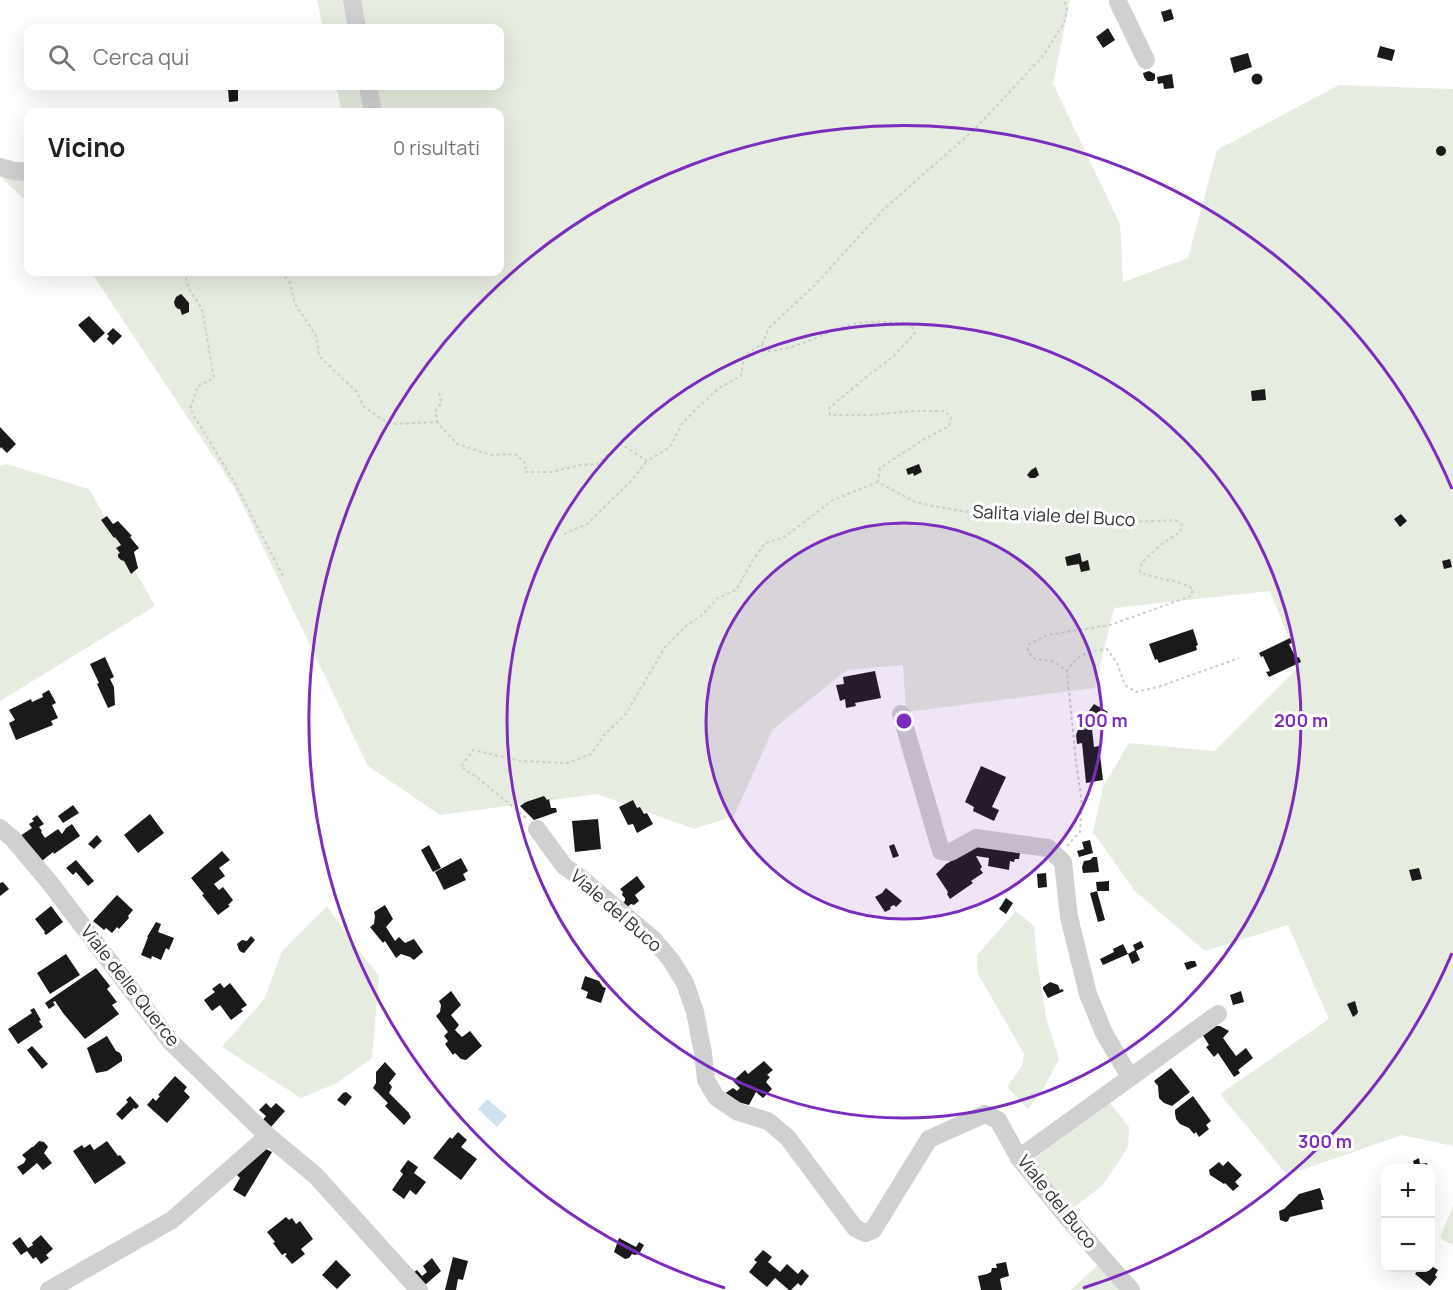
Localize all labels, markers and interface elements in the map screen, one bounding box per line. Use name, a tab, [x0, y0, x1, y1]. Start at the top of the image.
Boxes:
search box	[24, 24, 504, 90]
icon: search	[45, 41, 78, 74]
text: Cerca qui	[93, 42, 189, 72]
text: Vicino	[48, 129, 125, 165]
text: 0 risultati	[393, 134, 480, 161]
street label: Salita viale del Buco	[972, 499, 1136, 531]
text: 100 m	[1076, 708, 1128, 732]
text: 200 m	[1274, 708, 1328, 732]
centre of rings	[894, 711, 914, 731]
street label: Viale del Buco	[566, 864, 668, 957]
street label: Viale delle Querce	[76, 920, 186, 1051]
text: 300 m	[1298, 1129, 1352, 1153]
street label: Viale del Buco	[1013, 1149, 1103, 1253]
map controls	[1381, 1164, 1435, 1272]
button: +	[1381, 1164, 1435, 1218]
button: −	[1381, 1218, 1435, 1272]

